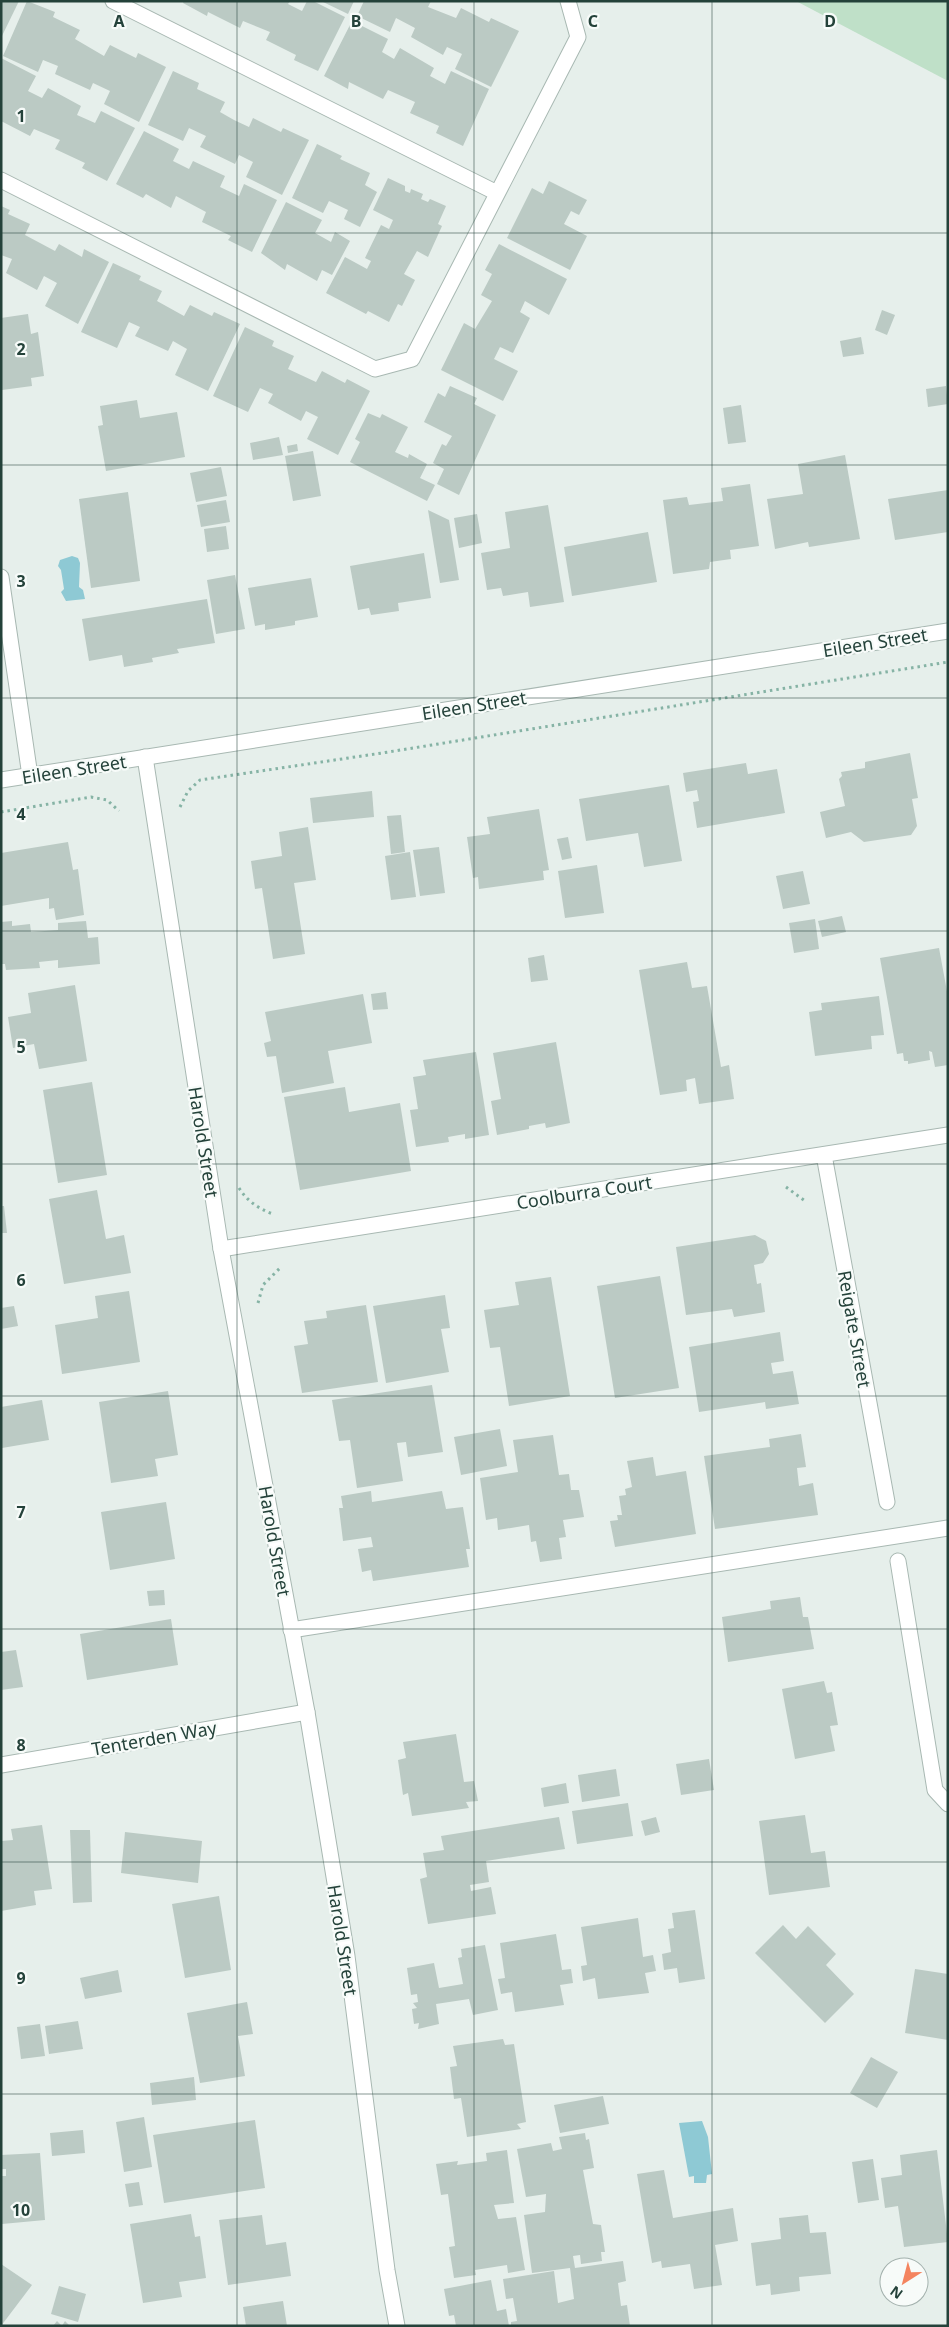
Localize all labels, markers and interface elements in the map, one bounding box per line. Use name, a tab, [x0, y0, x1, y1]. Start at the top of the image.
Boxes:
text: A	[113, 10, 125, 32]
text: B	[351, 10, 361, 32]
text: C	[588, 10, 598, 32]
text: D	[824, 10, 836, 32]
text: 1	[16, 105, 26, 127]
text: 2	[16, 338, 26, 360]
text: 3	[16, 570, 26, 592]
street label: Eileen Street	[821, 622, 930, 662]
street label: Eileen Street	[420, 685, 529, 725]
street label: Eileen Street	[20, 749, 129, 789]
text: 4	[16, 803, 26, 825]
text: 5	[16, 1036, 26, 1058]
street label: Harold Street	[183, 1085, 225, 1200]
street label: Coolburra Court	[515, 1169, 654, 1215]
street label: Reigate Street	[833, 1268, 877, 1390]
text: 6	[16, 1269, 26, 1291]
street label: Harold Street	[253, 1484, 297, 1599]
text: 7	[16, 1501, 26, 1523]
street label: Tenterden Way	[90, 1715, 219, 1761]
text: 8	[16, 1734, 26, 1756]
street label: Harold Street	[322, 1883, 364, 1998]
text: 9	[16, 1967, 26, 1989]
text: 10	[12, 2199, 30, 2221]
north arrow	[879, 2257, 929, 2307]
text: N	[886, 2282, 906, 2304]

